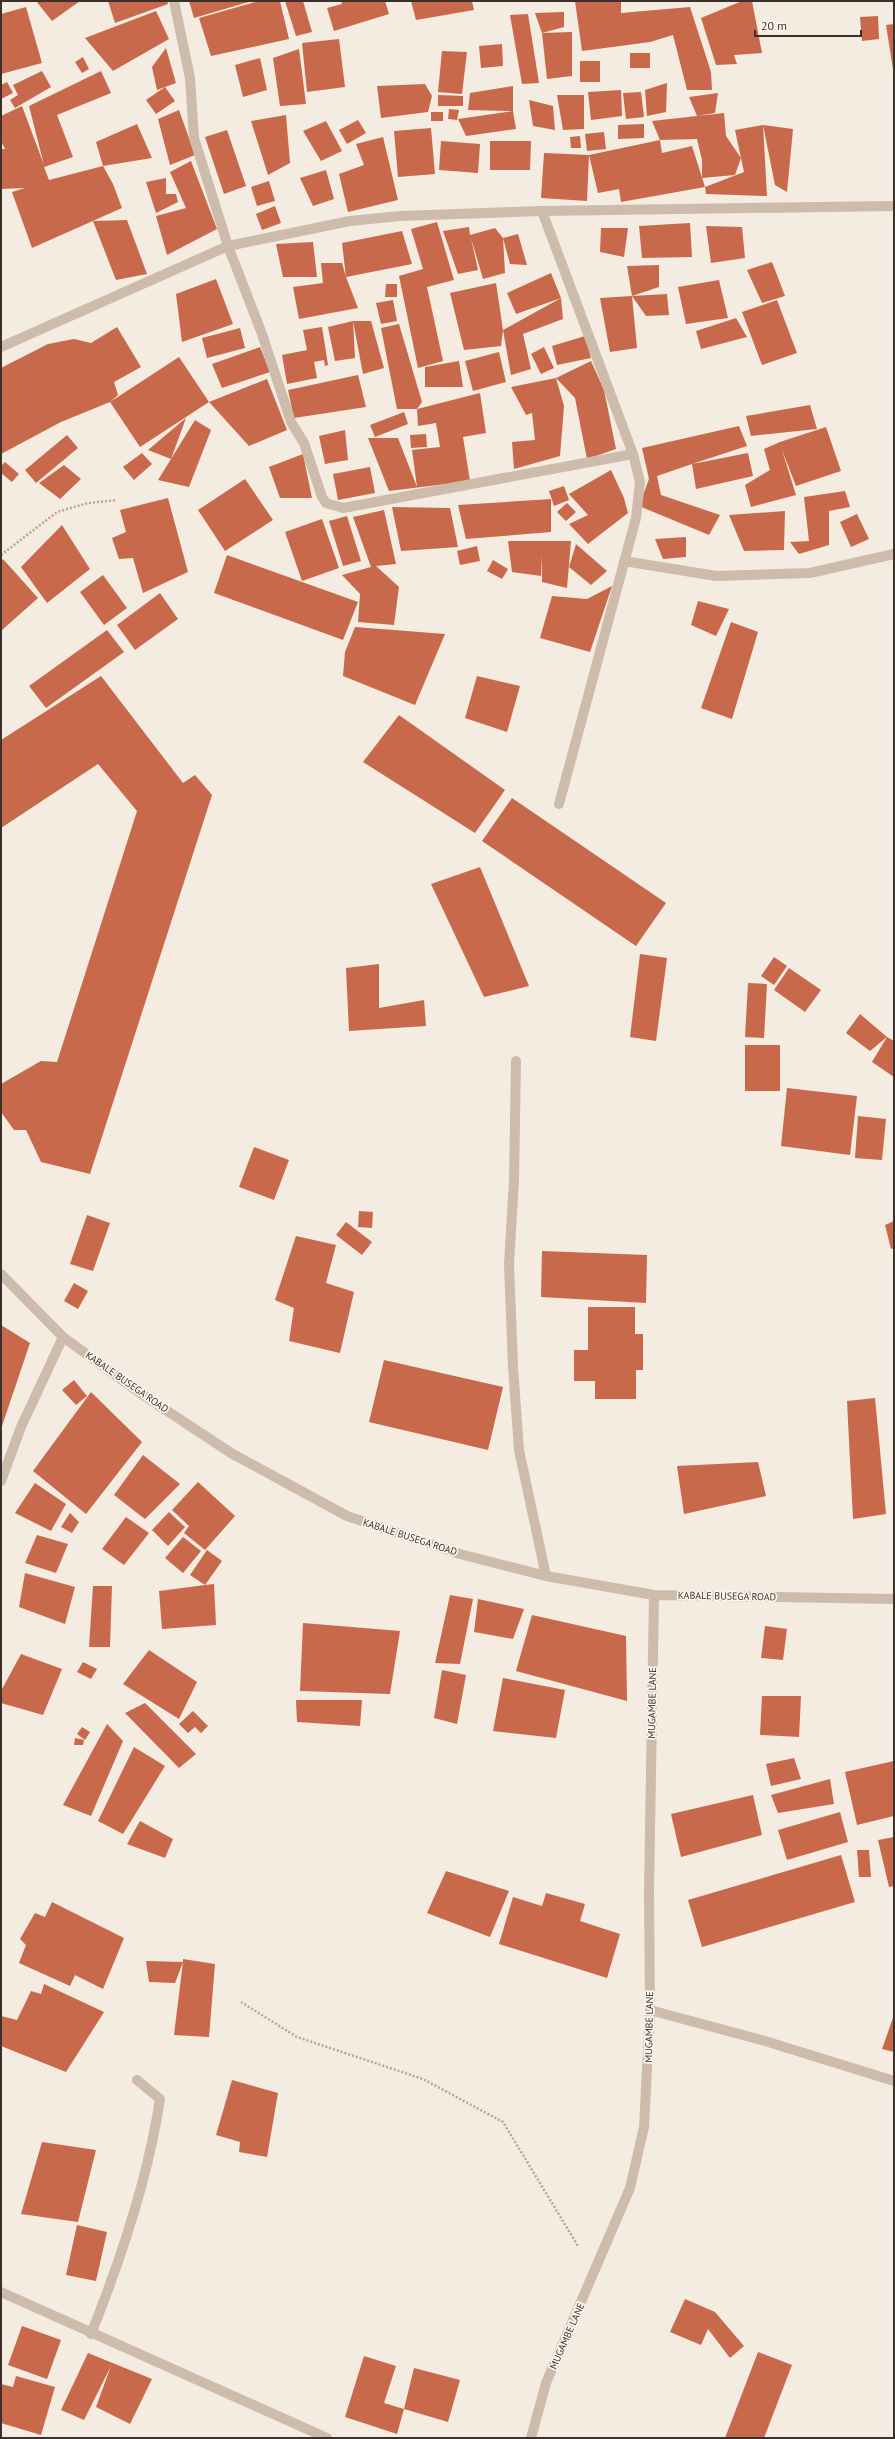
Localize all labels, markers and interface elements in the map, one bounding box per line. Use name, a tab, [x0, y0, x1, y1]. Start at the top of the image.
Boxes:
scale bar	[755, 12, 861, 38]
text: 20 m	[761, 18, 787, 33]
street label: KABALE BUSEGA ROAD	[83, 1348, 171, 1416]
street label: KABALE BUSEGA ROAD	[361, 1516, 459, 1558]
street label: KABALE BUSEGA ROAD	[678, 1589, 776, 1603]
street label: MUGAMBE LANE	[645, 1667, 659, 1739]
street label: MUGAMBE LANE	[642, 1991, 656, 2063]
street label: MUGAMBE LANE	[547, 2301, 587, 2371]

